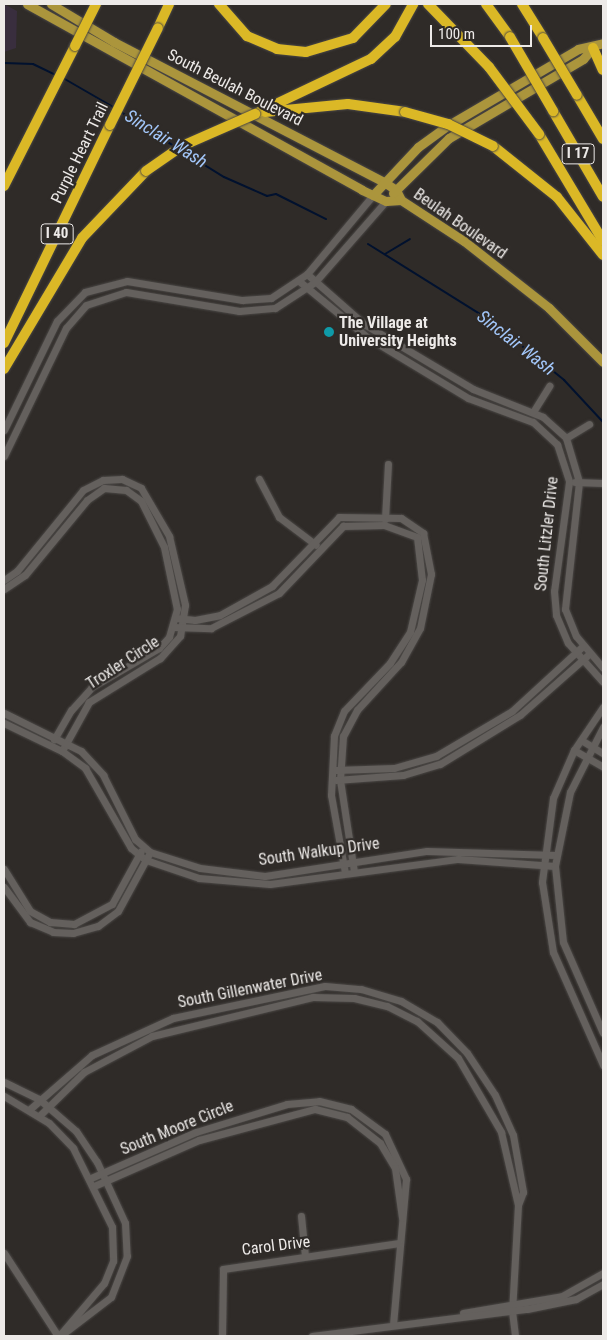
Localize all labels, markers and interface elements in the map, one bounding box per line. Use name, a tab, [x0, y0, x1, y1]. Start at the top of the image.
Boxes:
scale bar	[432, 15, 534, 47]
text: 100 m	[438, 25, 475, 43]
street label: South Beulah Boulevard	[164, 46, 306, 130]
street label: Purple Heart Trail	[47, 99, 113, 207]
water label: Sinclair Wash	[121, 105, 211, 173]
road number: I 17	[560, 142, 596, 166]
street label: Beulah Boulevard	[410, 185, 510, 263]
road number: I 40	[40, 222, 74, 246]
water label: Sinclair Wash	[473, 306, 559, 380]
place label: The Village at University Heights	[339, 313, 457, 351]
marker: The Village at University Heights	[323, 326, 335, 338]
street label: South Litzler Drive	[531, 476, 563, 592]
street label: Troxler Circle	[83, 632, 163, 694]
street label: South Walkup Drive	[257, 834, 381, 870]
street label: South Gillenwater Drive	[176, 966, 324, 1012]
street label: South Moore Circle	[118, 1097, 236, 1159]
street label: Carol Drive	[241, 1232, 311, 1260]

